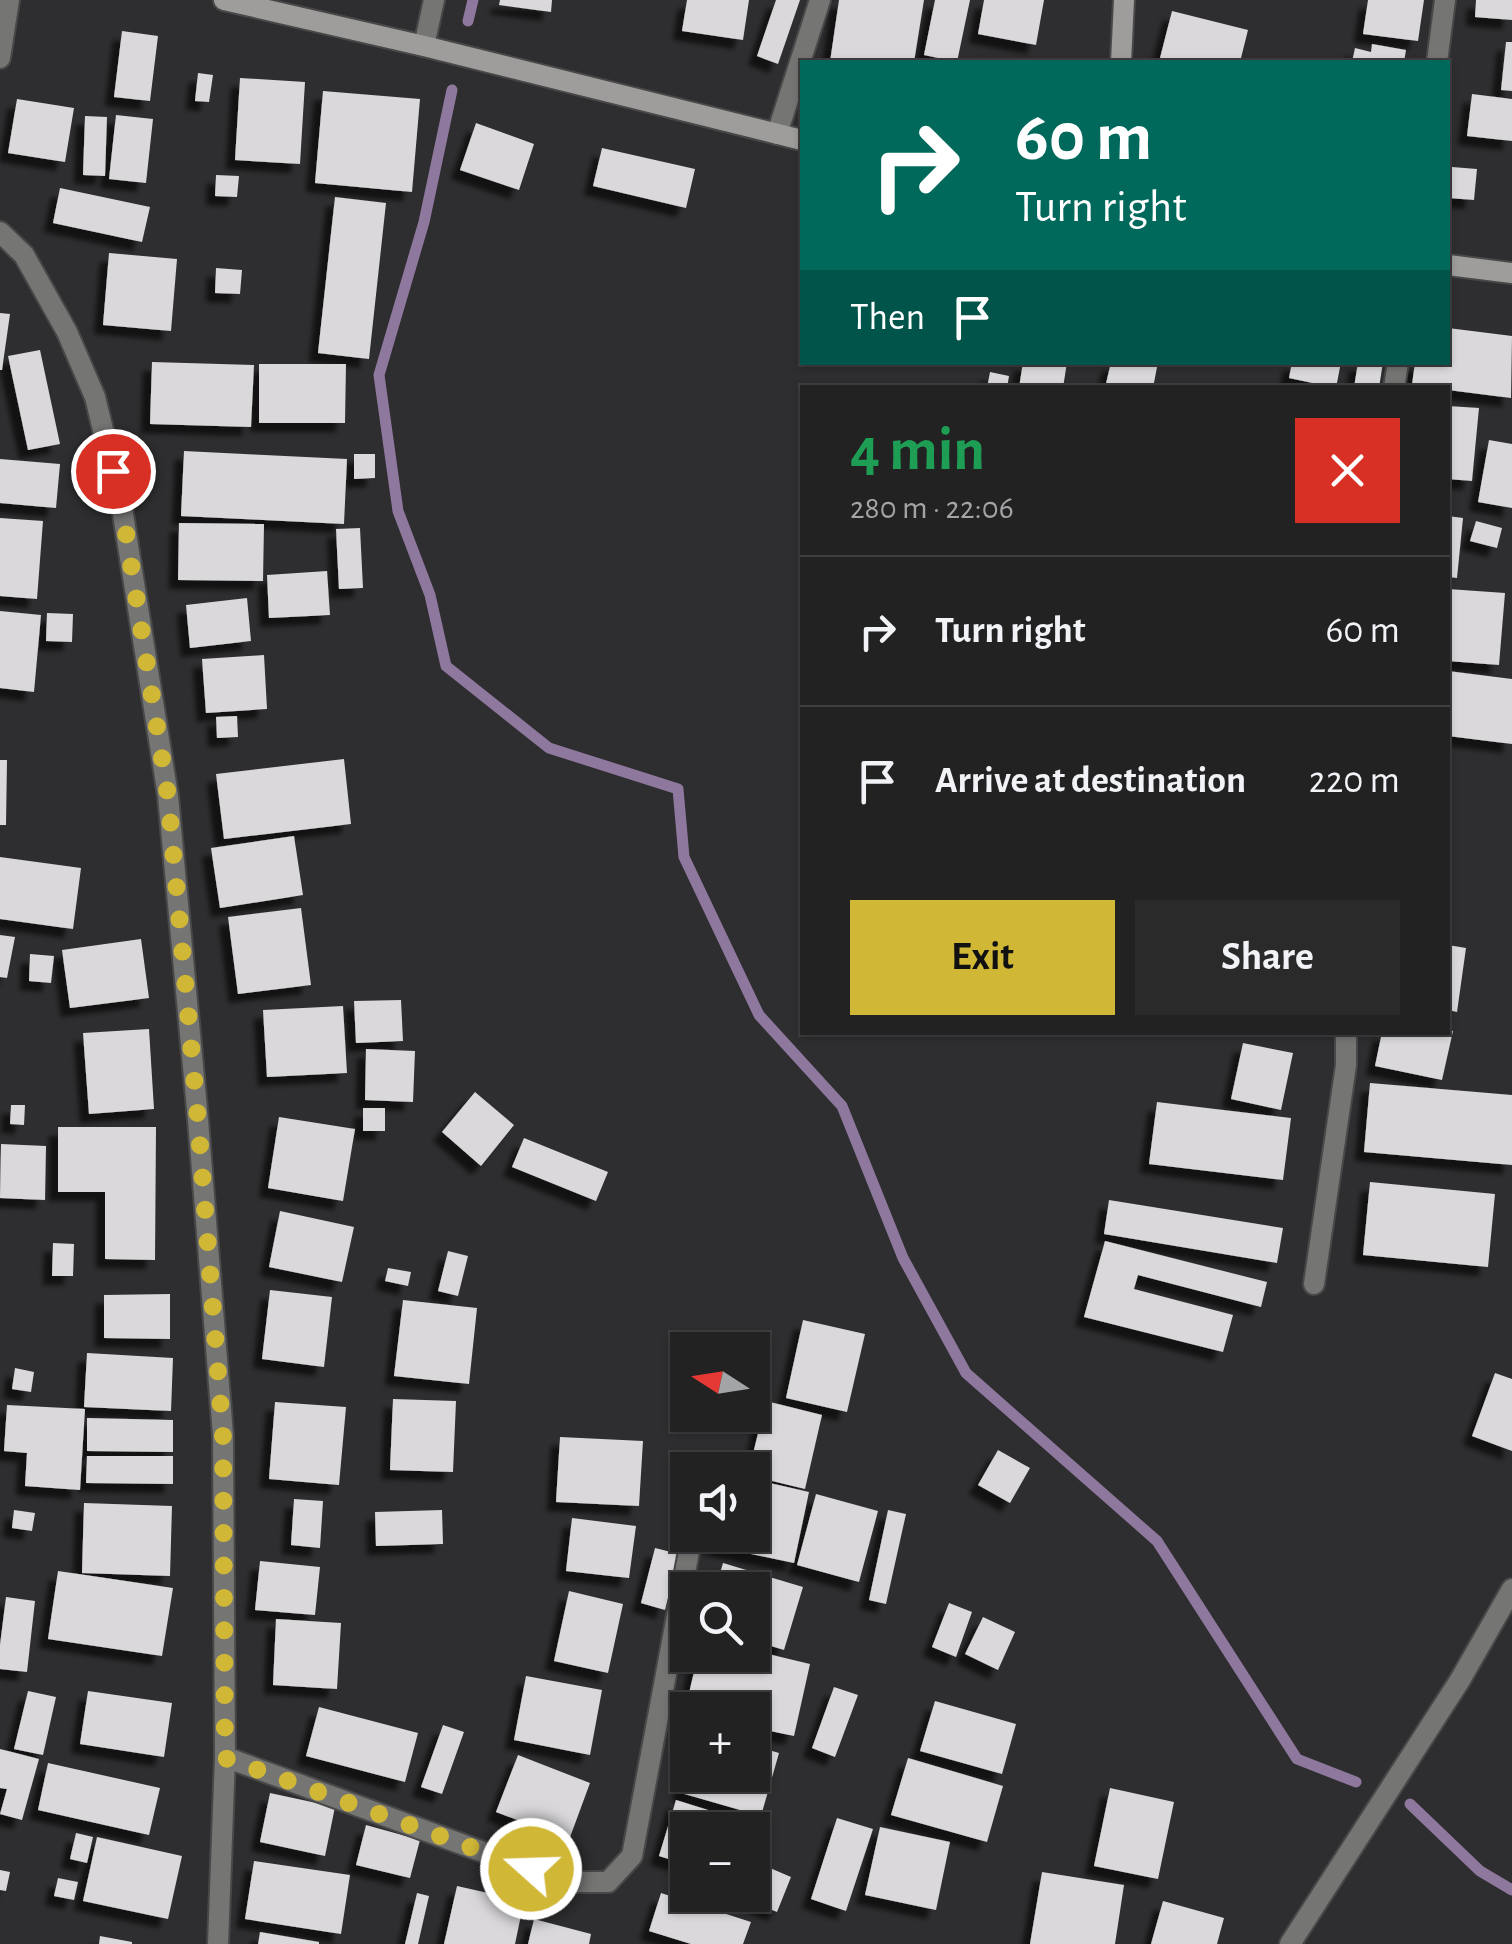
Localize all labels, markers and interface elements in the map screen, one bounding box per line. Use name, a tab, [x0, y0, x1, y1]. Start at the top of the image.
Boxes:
icon: right	[850, 100, 980, 230]
text: 60 m	[1015, 103, 1152, 173]
text: Turn right	[1015, 185, 1187, 230]
icon: arrive	[945, 290, 1000, 345]
text: Then	[850, 299, 925, 337]
button: close	[1295, 418, 1400, 523]
text: 4 min	[850, 421, 985, 481]
pin	[71, 429, 156, 514]
icon: arrive	[86, 444, 141, 499]
text: 280 m · 22:06	[850, 492, 1014, 524]
icon: right	[850, 604, 905, 659]
text: Turn right	[935, 612, 1085, 650]
text: 60 m	[1325, 612, 1400, 650]
icon: arrive	[850, 754, 905, 809]
text: Arrive at destination	[935, 762, 1246, 800]
text: 220 m	[1309, 762, 1400, 800]
button: Exit	[850, 900, 1115, 1015]
button: Share	[1135, 900, 1400, 1015]
north arrow	[670, 1332, 770, 1432]
map controls	[670, 1332, 770, 1912]
button: sound	[670, 1452, 770, 1552]
button: search	[670, 1572, 770, 1672]
button: +	[670, 1692, 770, 1792]
button: −	[670, 1812, 770, 1912]
position arrow	[479, 1817, 583, 1921]

